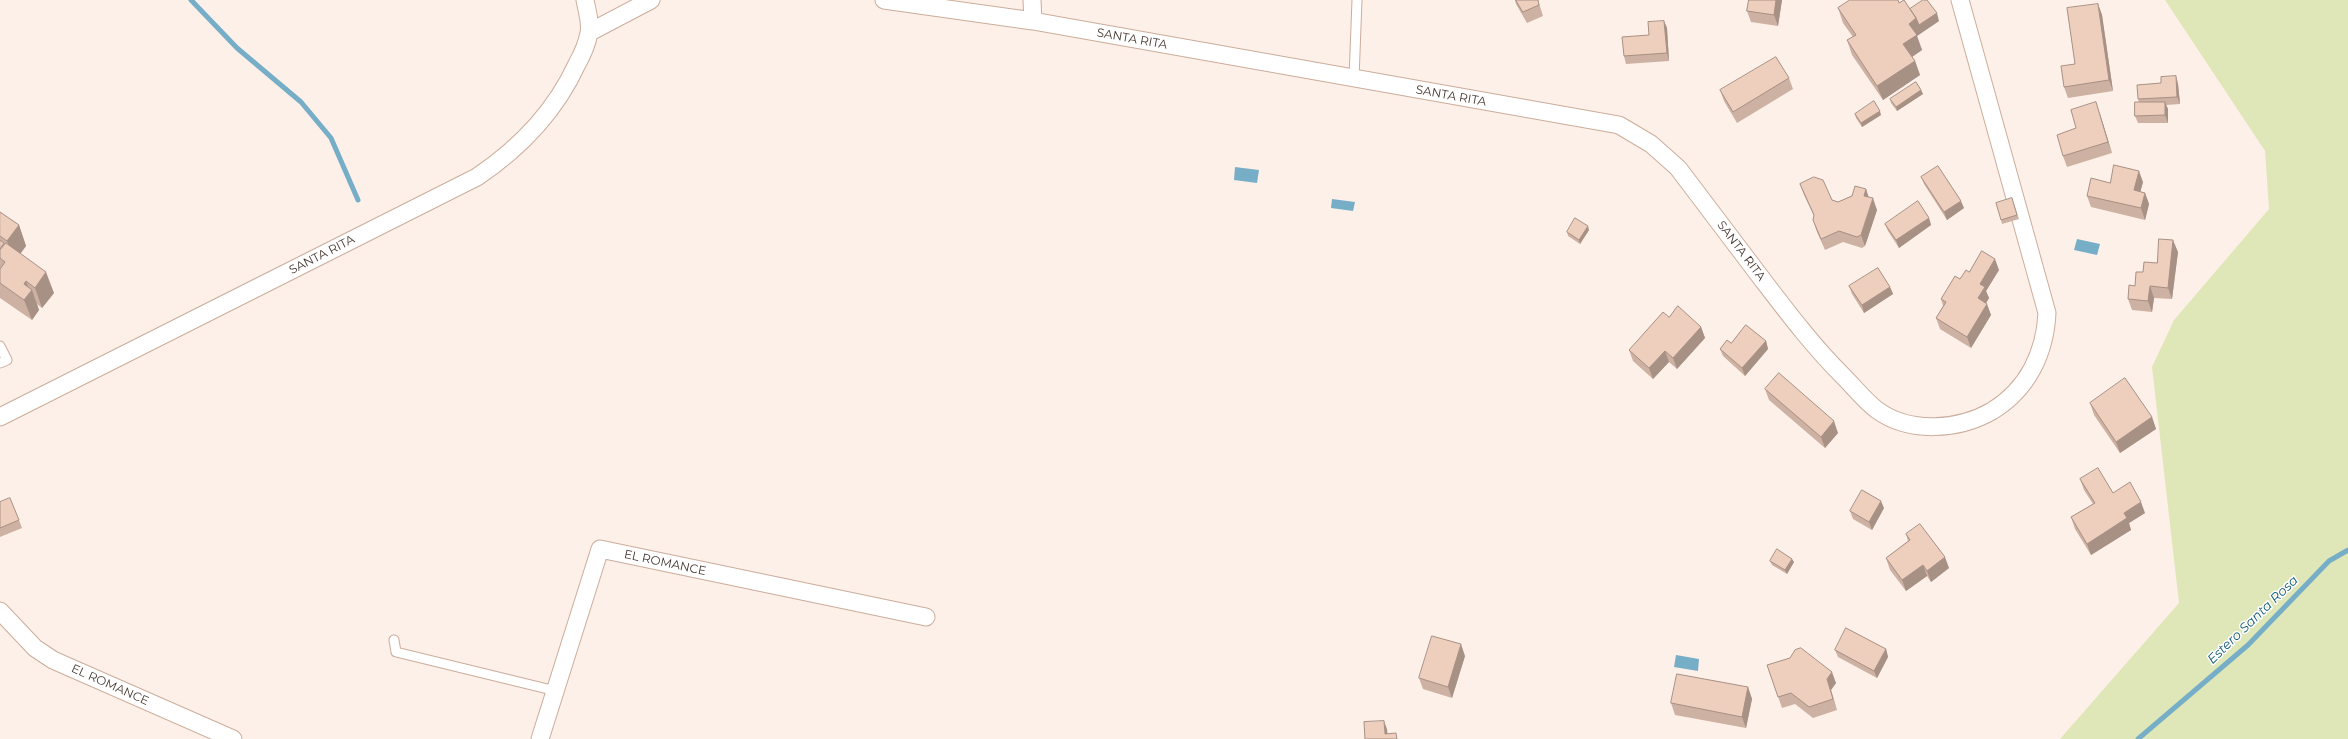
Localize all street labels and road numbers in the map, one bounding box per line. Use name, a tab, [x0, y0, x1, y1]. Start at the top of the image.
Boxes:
street label: SANTA RITA	[1096, 26, 1168, 52]
street label: SANTA RITA	[1415, 83, 1487, 109]
street label: SANTA RITA	[1714, 218, 1768, 284]
street label: SANTA RITA	[287, 232, 357, 278]
street label: EL ROMANCE	[623, 547, 707, 579]
street label: EL ROMANCE	[69, 661, 151, 709]

